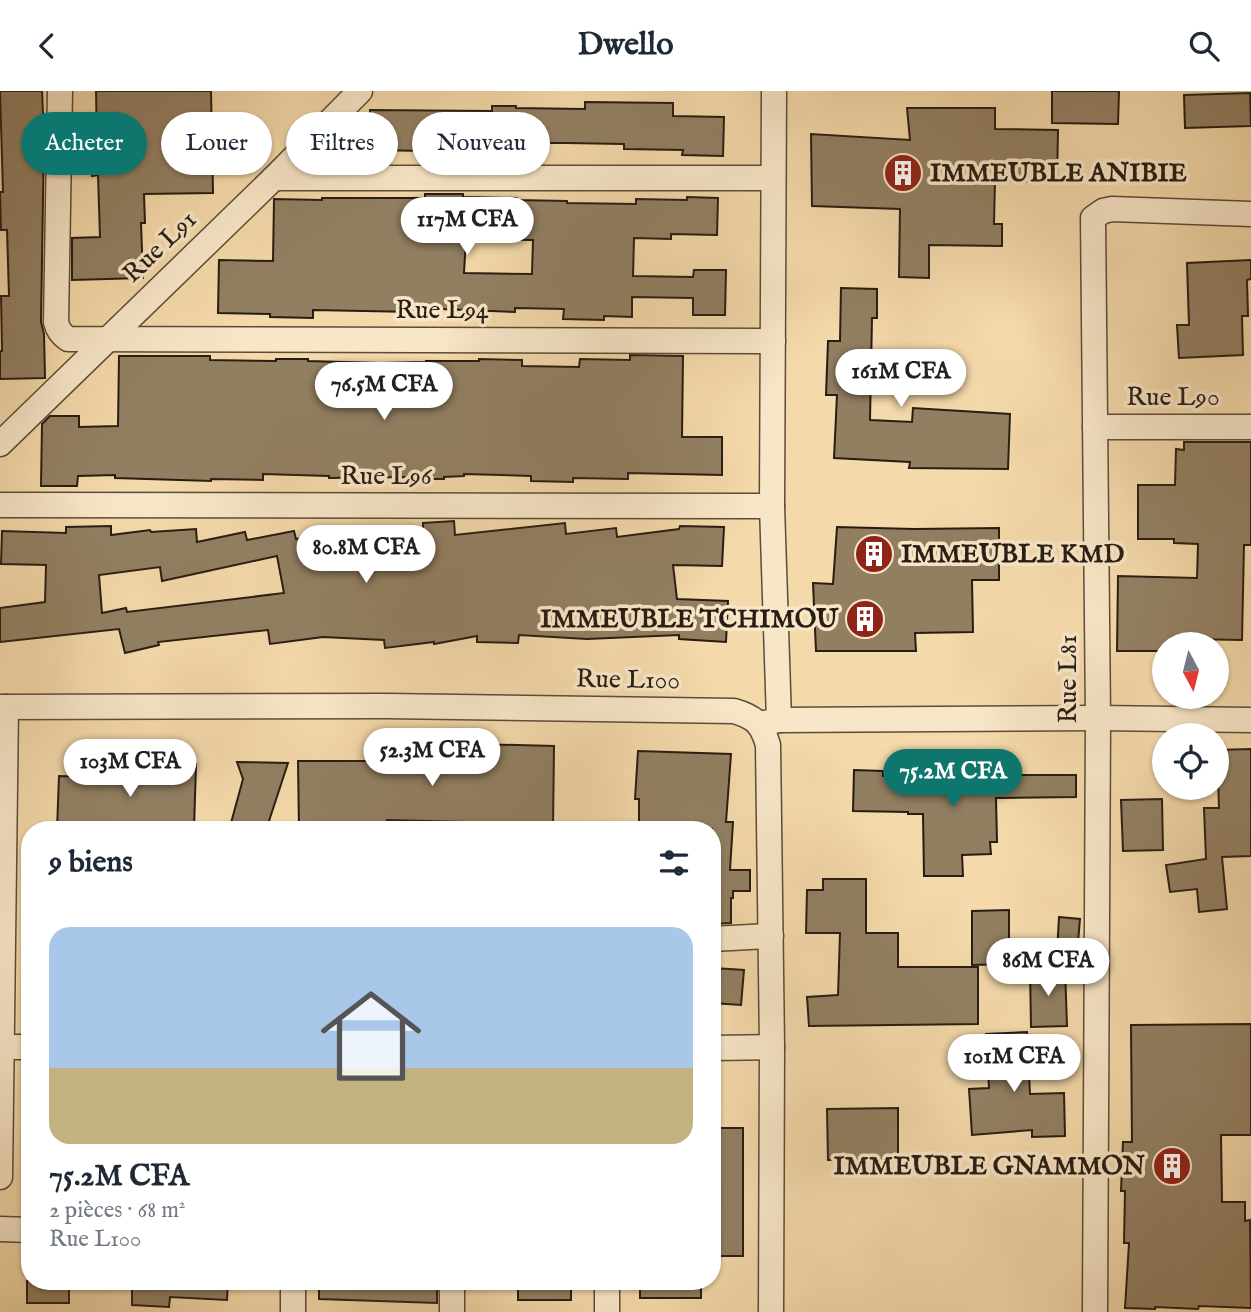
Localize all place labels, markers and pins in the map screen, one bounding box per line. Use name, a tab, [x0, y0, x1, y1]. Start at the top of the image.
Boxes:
building icon: IMMEUBLE ANIBIE	[882, 152, 924, 194]
place label: IMMEUBLE ANIBIE	[930, 157, 1187, 190]
pin: 117M CFA	[395, 197, 539, 257]
pin: 161M CFA	[829, 349, 973, 409]
pin: 76.5M CFA	[304, 363, 464, 422]
pin: 80.8M CFA	[286, 525, 446, 585]
building icon: IMMEUBLE KMD	[853, 533, 895, 575]
place label: IMMEUBLE KMD	[901, 538, 1124, 571]
building icon: IMMEUBLE TCHIMOU	[844, 598, 886, 640]
place label: IMMEUBLE TCHIMOU	[540, 603, 839, 636]
pin: 52.3M CFA	[352, 729, 512, 788]
pin: 103M CFA	[58, 739, 202, 799]
pin: 75.2M CFA	[873, 749, 1033, 809]
pin: 86M CFA	[983, 939, 1113, 998]
pin: 101M CFA	[942, 1035, 1086, 1094]
building icon: IMMEUBLE GNAMMON	[1151, 1145, 1193, 1187]
place label: IMMEUBLE GNAMMON	[833, 1150, 1146, 1183]

